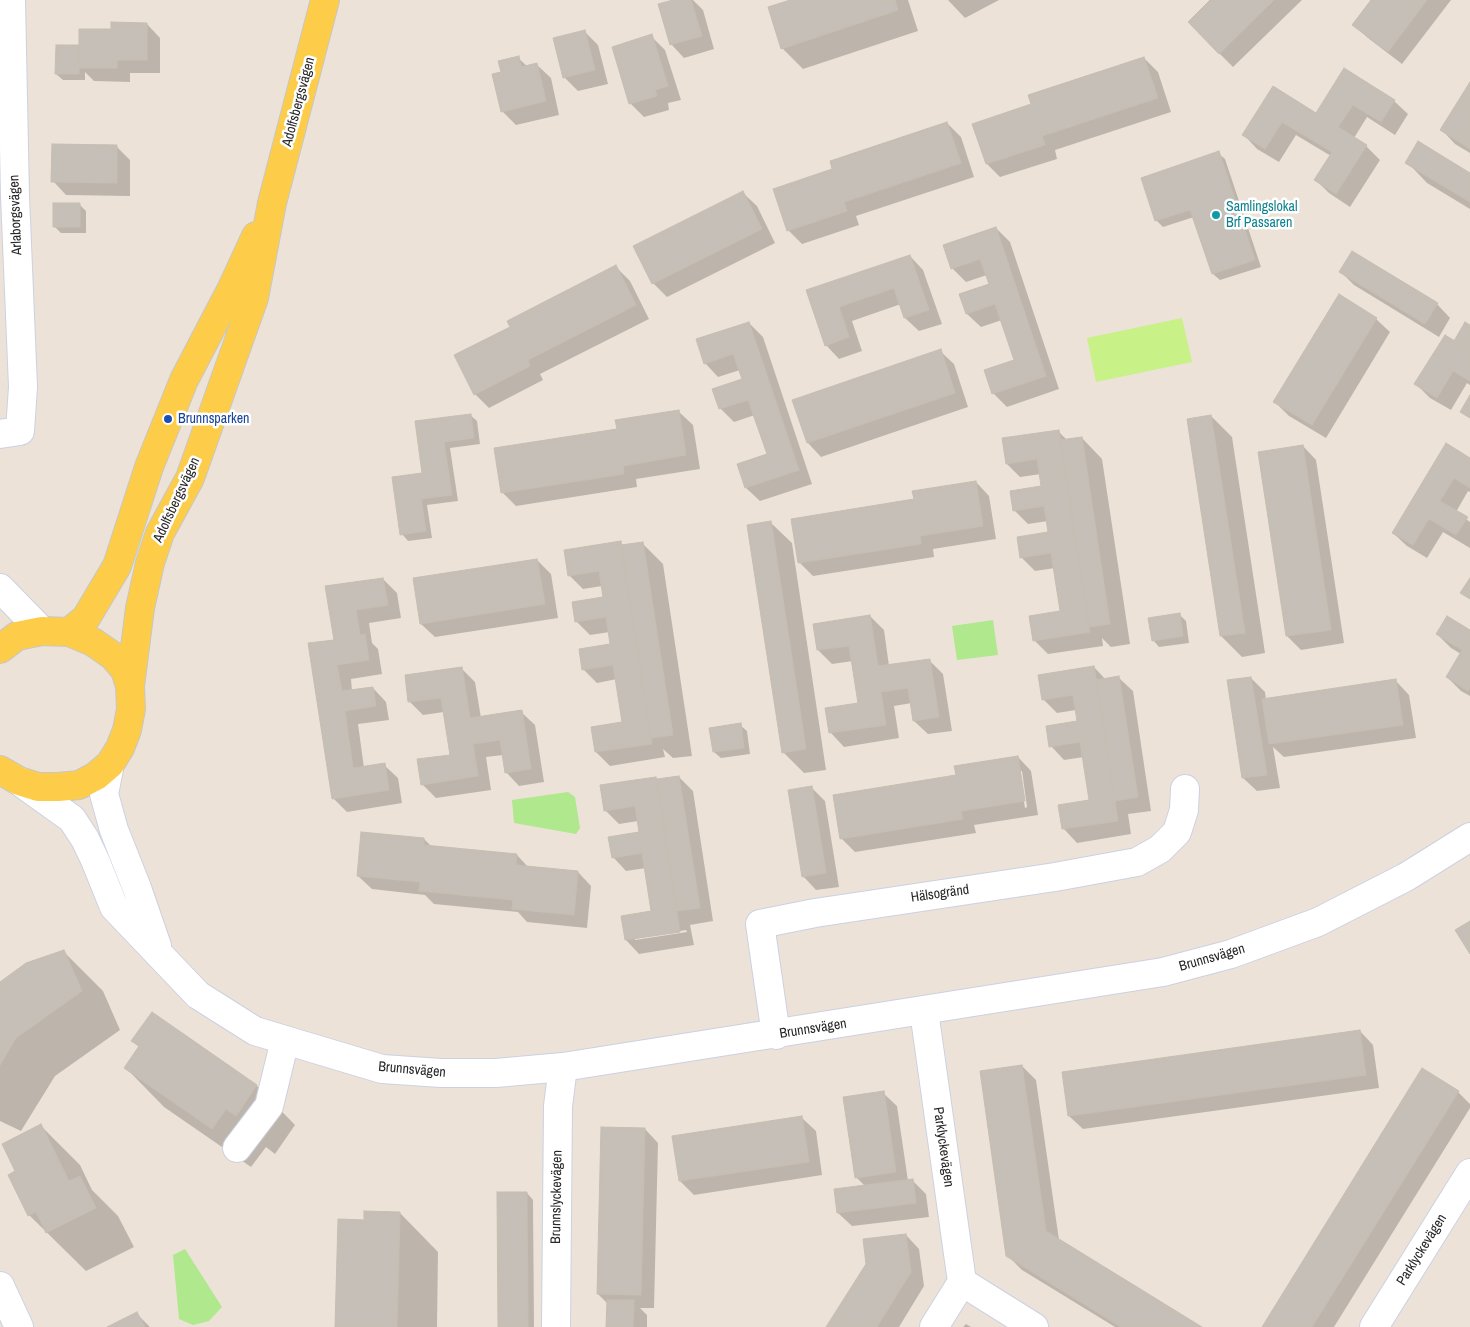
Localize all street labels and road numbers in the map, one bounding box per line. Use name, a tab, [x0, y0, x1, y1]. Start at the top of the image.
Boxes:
street label: Adolfsbergsvägen	[279, 55, 319, 149]
street label: Arlaborgsvägen	[6, 175, 26, 255]
street label: Adolfsbergsvägen	[150, 455, 204, 545]
street label: Hälsogränd	[910, 882, 970, 906]
street label: Brunnsvägen	[1177, 941, 1247, 975]
street label: Brunnsvägen	[778, 1015, 848, 1043]
street label: Brunnsvägen	[378, 1059, 446, 1081]
street label: Parklyckevägen	[929, 1106, 957, 1188]
street label: Brunnslyckevägen	[548, 1150, 566, 1244]
street label: Parklyckevägen	[1393, 1211, 1451, 1289]

